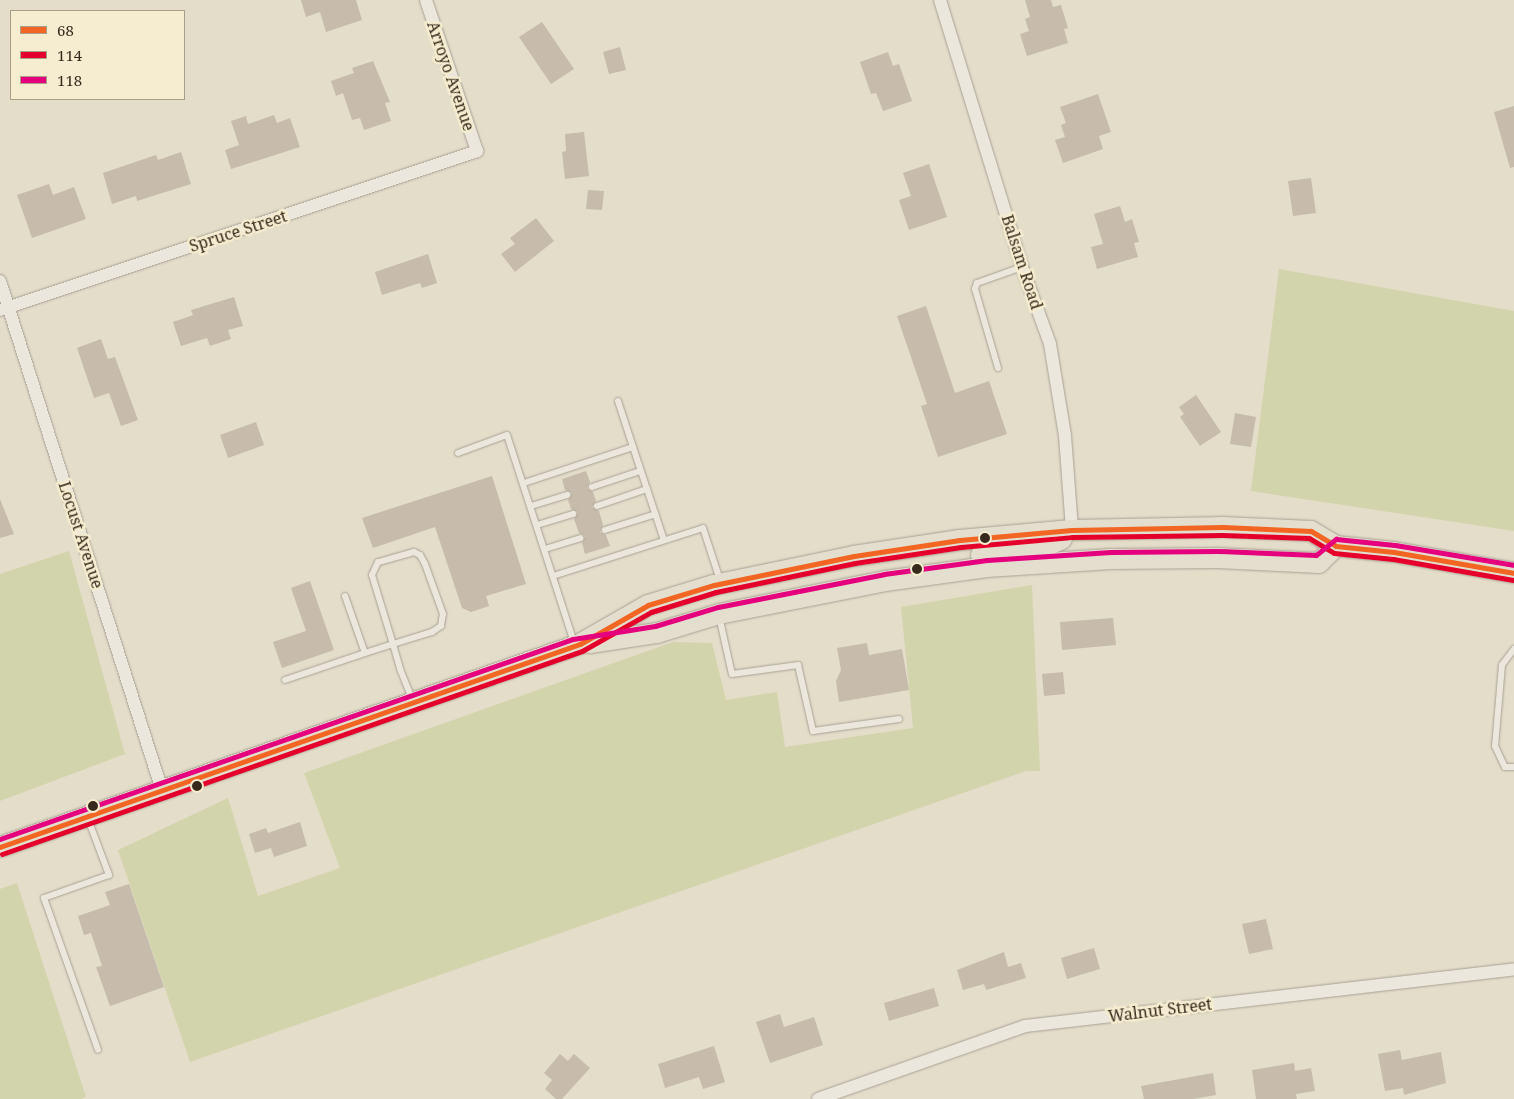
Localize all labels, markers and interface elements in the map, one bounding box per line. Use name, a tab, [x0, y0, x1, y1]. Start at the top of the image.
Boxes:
legend	[10, 10, 185, 100]
street label: Arroyo Avenue	[423, 19, 479, 133]
text: 68	[57, 20, 74, 40]
text: 114	[57, 45, 82, 65]
text: 118	[57, 70, 82, 90]
street label: Spruce Street	[187, 206, 289, 256]
street label: Balsam Road	[998, 212, 1046, 312]
street label: Locust Avenue	[55, 479, 107, 591]
unlabelled marker	[980, 533, 990, 543]
unlabelled marker	[912, 564, 922, 574]
unlabelled marker	[192, 781, 202, 791]
unlabelled marker	[88, 801, 98, 811]
street label: Walnut Street	[1107, 994, 1213, 1026]

